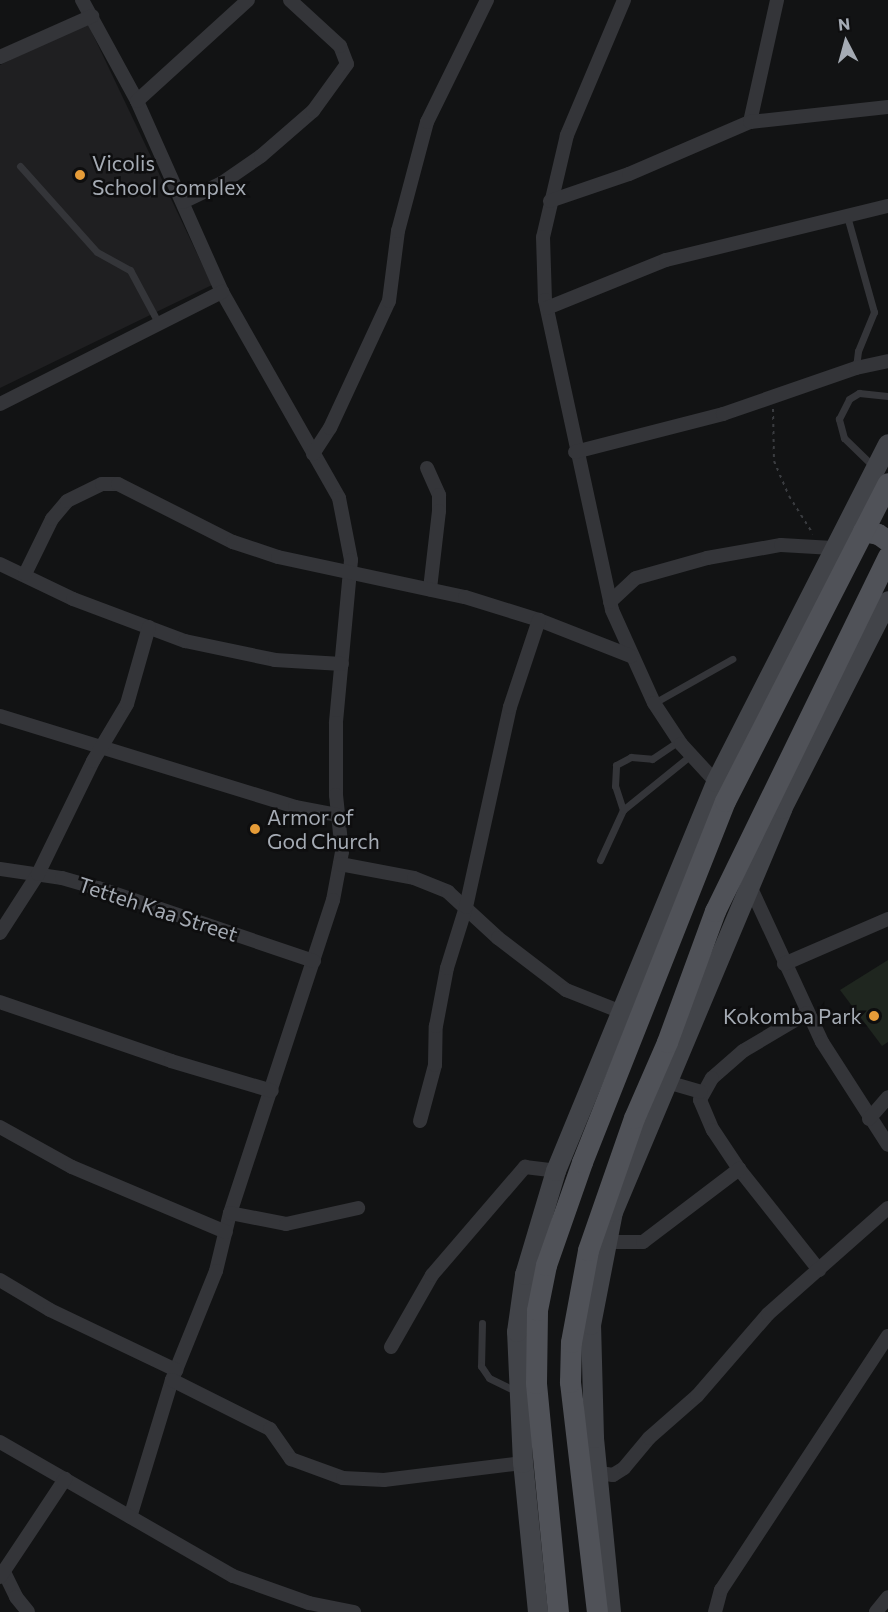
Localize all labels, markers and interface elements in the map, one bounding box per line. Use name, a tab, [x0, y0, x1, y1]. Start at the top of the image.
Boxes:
north arrow	[816, 12, 876, 72]
text: N	[837, 14, 851, 34]
place label: Vicolis School Complex	[92, 150, 246, 200]
marker: Vicolis School Complex	[73, 168, 87, 182]
place label: Armor of God Church	[267, 804, 380, 854]
marker: Armor of God Church	[248, 822, 262, 836]
street label: Tetteh Kaa Street	[75, 871, 241, 947]
place label: Kokomba Park	[723, 1003, 862, 1029]
marker: Kokomba Park	[867, 1009, 881, 1023]

